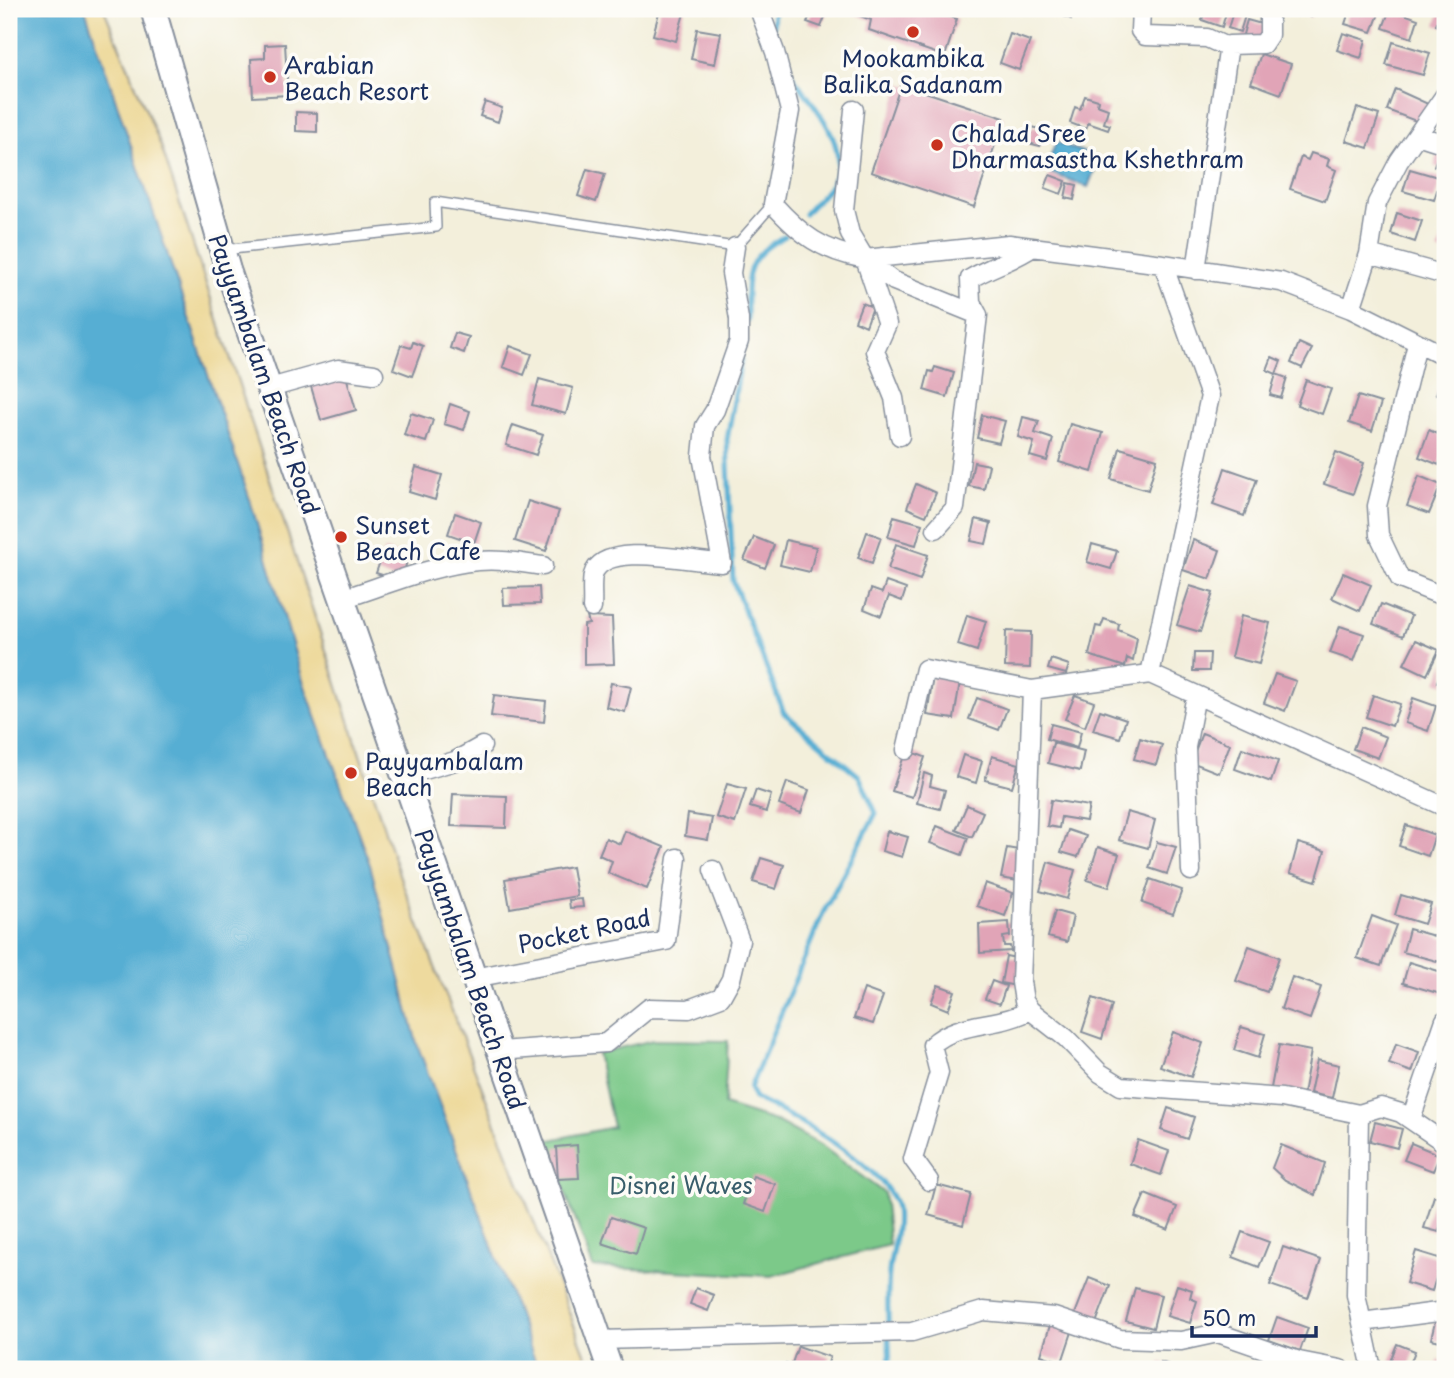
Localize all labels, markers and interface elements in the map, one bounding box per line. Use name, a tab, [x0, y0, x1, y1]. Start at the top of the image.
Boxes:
marker: Mookambika Balika Sadanam	[905, 24, 921, 40]
place label: Mookambika Balika Sadanam	[823, 40, 1003, 101]
place label: Arabian Beach Resort	[284, 47, 429, 108]
marker: Arabian Beach Resort	[262, 69, 278, 85]
place label: Chalad Sree Dharmasastha Kshethram	[951, 115, 1244, 176]
marker: Chalad Sree Dharmasastha Kshethram	[929, 137, 945, 153]
street label: Payyambalam Beach Road	[200, 229, 330, 519]
place label: Sunset Beach Cafe	[355, 507, 481, 568]
marker: Sunset Beach Cafe	[333, 529, 349, 545]
place label: Payyambalam Beach	[365, 743, 524, 804]
marker: Payyambalam Beach	[343, 765, 359, 781]
street label: Payyambalam Beach Road	[406, 824, 536, 1114]
street label: Pocket Road	[515, 899, 653, 961]
park label: Disnei Waves	[609, 1167, 753, 1202]
scale bar	[1192, 1294, 1316, 1338]
text: 50 m	[1202, 1301, 1256, 1333]

